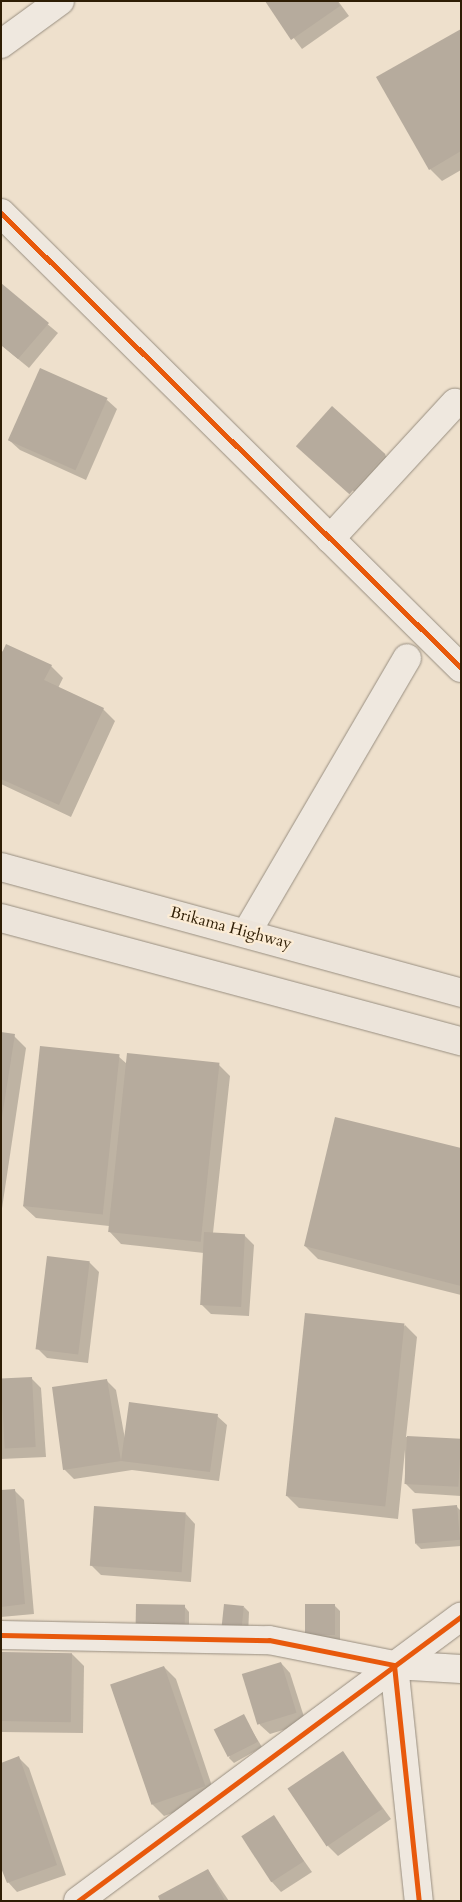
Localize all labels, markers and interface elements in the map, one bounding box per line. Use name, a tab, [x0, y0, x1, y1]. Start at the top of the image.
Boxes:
street label: Brikama Highway	[168, 903, 294, 953]

